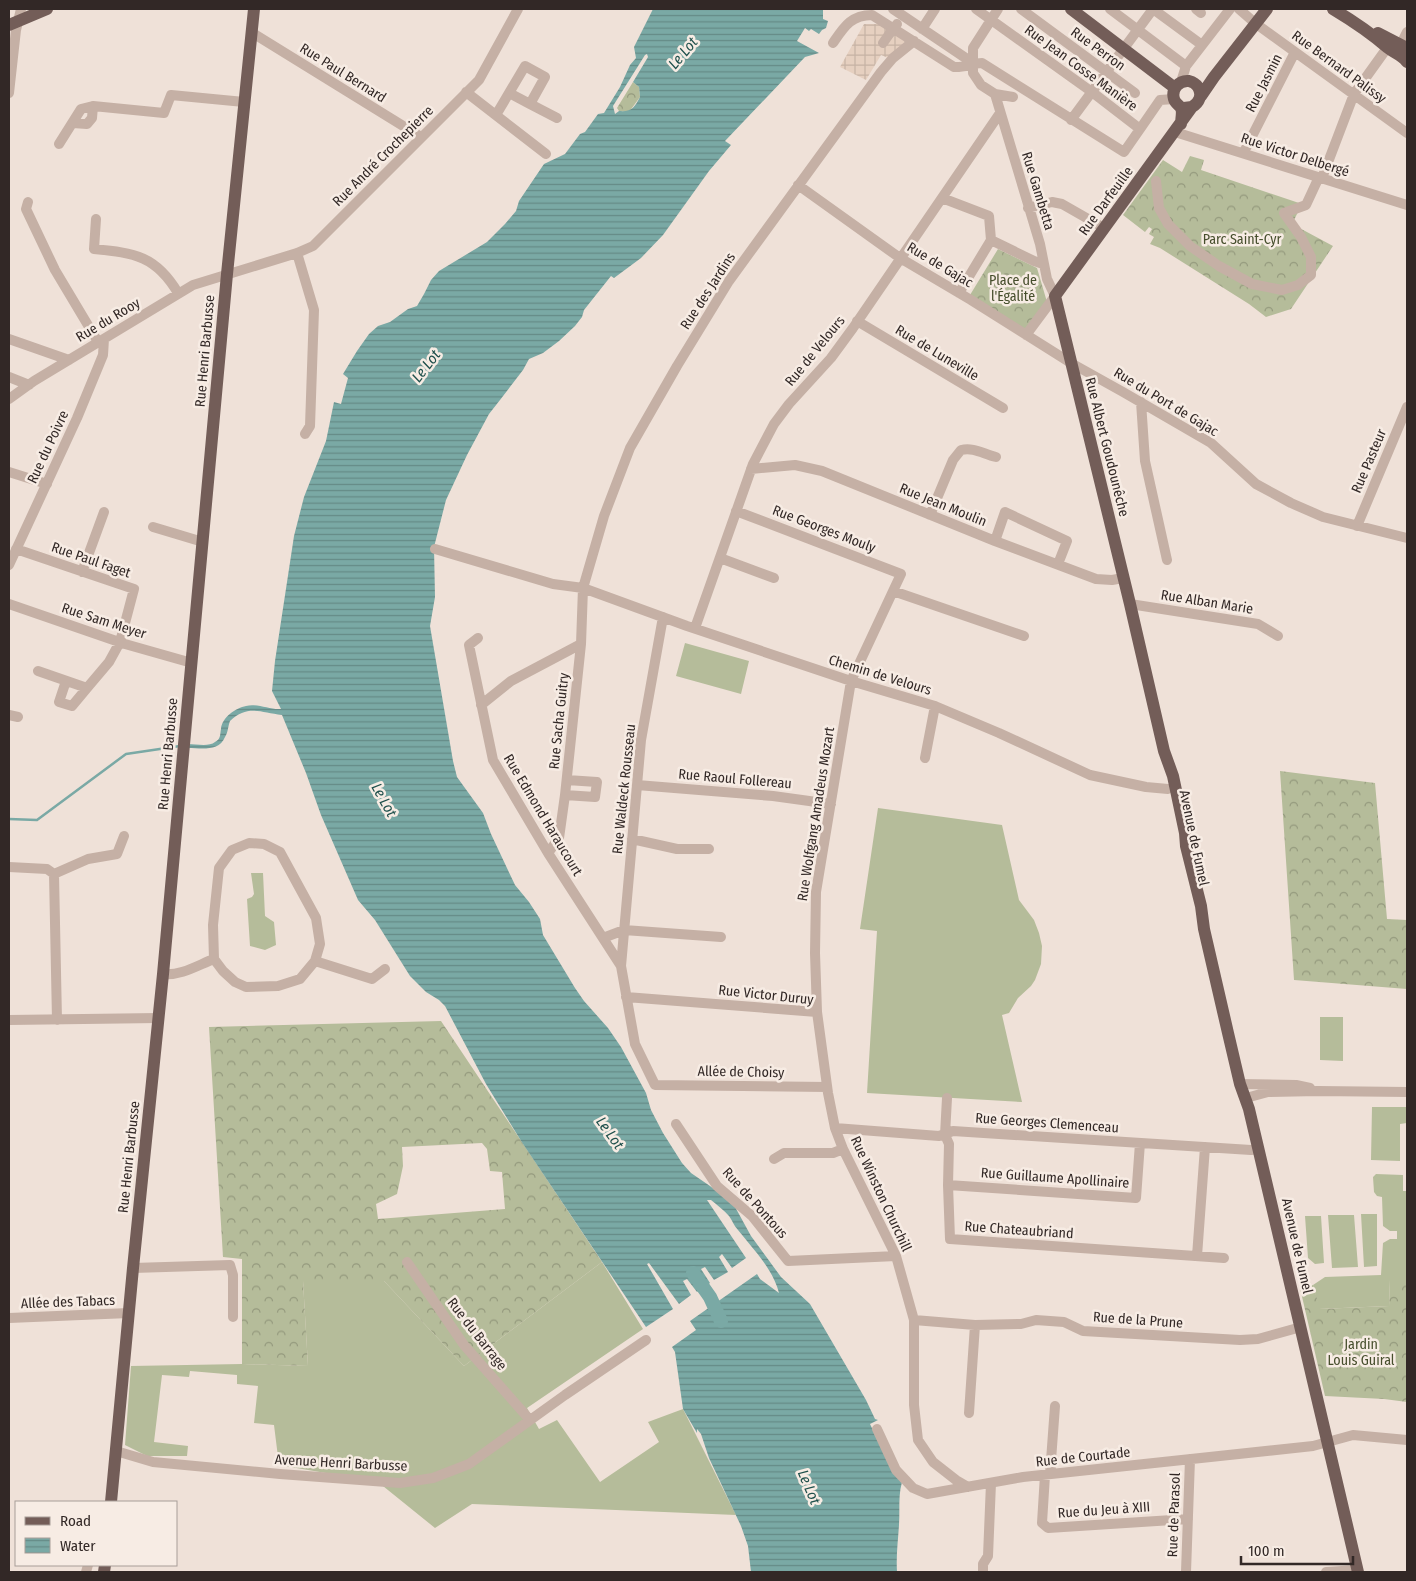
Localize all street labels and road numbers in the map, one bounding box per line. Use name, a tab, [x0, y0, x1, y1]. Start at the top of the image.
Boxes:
street label: Rue Jean Cosse Manière	[1021, 21, 1141, 115]
street label: Rue Perron	[1067, 24, 1129, 74]
street label: Rue Bernard Palissy	[1288, 27, 1390, 107]
street label: Rue Paul Bernard	[297, 40, 389, 106]
street label: Rue Jasmin	[1242, 51, 1286, 115]
street label: Rue André Crochepierre	[329, 102, 437, 210]
street label: Rue Victor Delbergé	[1239, 129, 1351, 181]
street label: Rue Gambetta	[1018, 150, 1058, 232]
street label: Rue Darfeuille	[1075, 163, 1137, 239]
street label: Rue de Gajac	[904, 239, 976, 291]
street label: Rue des Jardins	[677, 249, 739, 333]
street label: Rue du Rooy	[73, 294, 144, 346]
street label: Rue Henri Barbusse	[192, 294, 218, 408]
street label: Rue de Velours	[781, 312, 849, 390]
street label: Rue de Luneville	[892, 321, 982, 385]
street label: Rue du Port de Gajac	[1111, 364, 1221, 440]
street label: Rue Albert Goudounêche	[1081, 376, 1133, 518]
street label: Rue du Poivre	[24, 408, 72, 486]
street label: Rue Pasteur	[1348, 426, 1390, 496]
street label: Rue Jean Moulin	[897, 480, 989, 530]
street label: Rue Georges Mouly	[770, 502, 879, 557]
street label: Rue Paul Faget	[49, 538, 133, 582]
street label: Rue Alban Marie	[1160, 586, 1254, 618]
street label: Rue Sam Meyer	[60, 599, 148, 643]
street label: Chemin de Velours	[827, 651, 933, 699]
street label: Rue Sacha Guitry	[545, 671, 573, 770]
street label: Rue Henri Barbusse	[155, 697, 181, 811]
street label: Rue Waldeck Rousseau	[609, 723, 639, 855]
street label: Rue Wolfgang Amadeus Mozart	[794, 725, 838, 902]
street label: Rue Edmond Haraucourt	[500, 751, 586, 879]
street label: Rue Raoul Follereau	[678, 766, 792, 792]
street label: Avenue de Fumel	[1176, 789, 1213, 888]
street label: Rue Victor Duruy	[718, 982, 815, 1009]
street label: Allée de Choisy	[697, 1063, 785, 1081]
street label: Rue Henri Barbusse	[115, 1100, 143, 1214]
street label: Rue Georges Clemenceau	[975, 1109, 1119, 1137]
street label: Rue Winston Churchill	[847, 1134, 915, 1255]
street label: Rue de Pontous	[719, 1164, 791, 1242]
street label: Rue Guillaume Apollinaire	[980, 1164, 1130, 1192]
street label: Avenue de Fumel	[1278, 1197, 1316, 1296]
street label: Rue Chateaubriand	[964, 1218, 1074, 1242]
street label: Allée des Tabacs	[21, 1292, 115, 1312]
street label: Rue du Barrage	[443, 1294, 511, 1374]
street label: Rue de la Prune	[1092, 1308, 1184, 1332]
street label: Rue de Courtade	[1035, 1444, 1131, 1470]
street label: Avenue Henri Barbusse	[274, 1451, 408, 1475]
street label: Rue de Parasol	[1164, 1472, 1184, 1558]
street label: Rue du Jeu à XIII	[1057, 1498, 1151, 1522]

